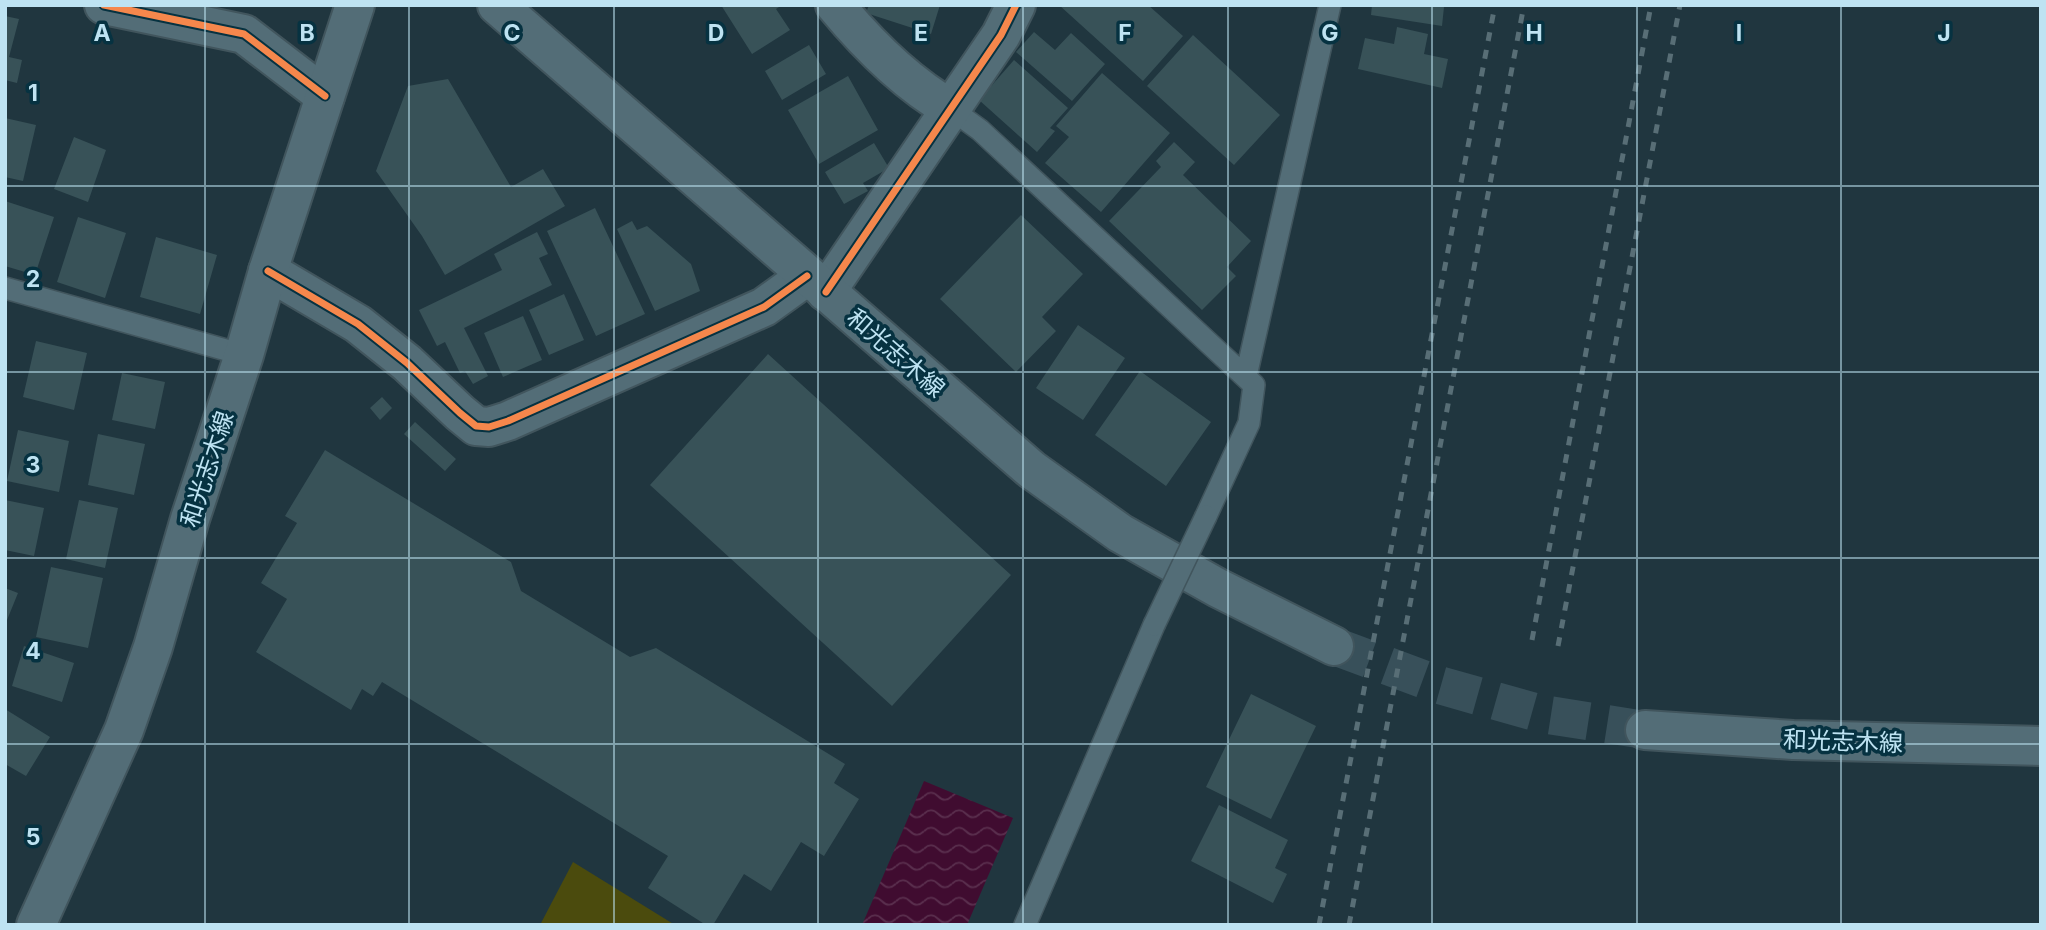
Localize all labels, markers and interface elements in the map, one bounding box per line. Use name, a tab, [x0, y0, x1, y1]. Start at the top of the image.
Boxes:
text: A	[93, 19, 111, 47]
text: B	[299, 19, 315, 47]
text: C	[503, 19, 521, 47]
text: D	[708, 19, 724, 47]
text: E	[914, 19, 928, 47]
text: F	[1118, 19, 1132, 47]
text: G	[1321, 19, 1339, 47]
text: H	[1525, 19, 1543, 47]
text: I	[1736, 19, 1742, 47]
text: J	[1937, 19, 1951, 47]
text: 1	[28, 79, 38, 107]
text: 2	[26, 265, 40, 293]
street label: 和光志木線	[841, 303, 951, 403]
street label: 和光志木線	[175, 407, 239, 531]
text: 3	[26, 451, 40, 479]
text: 4	[25, 637, 41, 665]
street label: 和光志木線	[1783, 724, 1903, 758]
text: 5	[26, 823, 40, 851]

